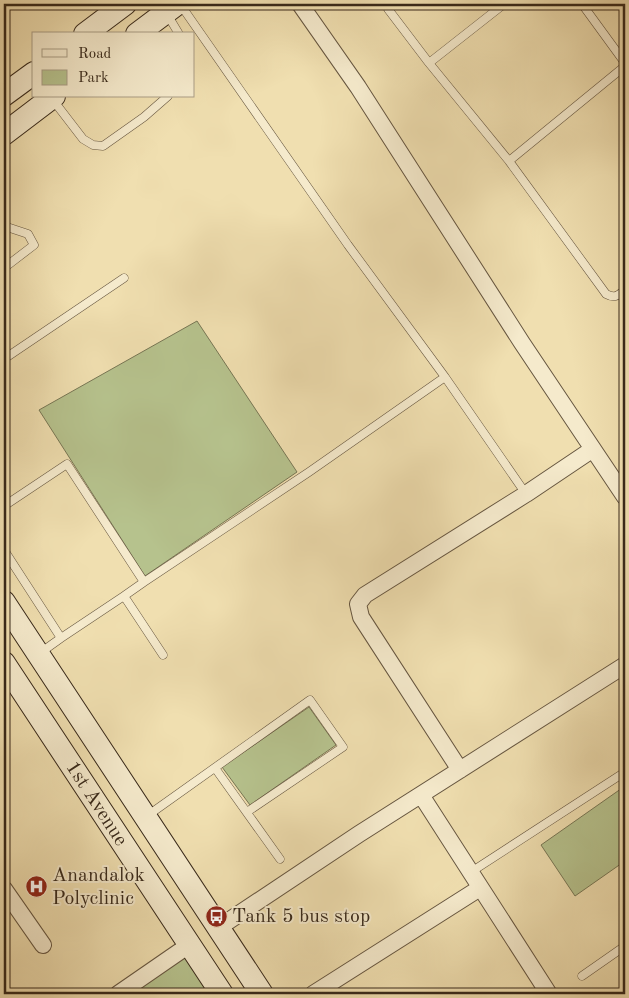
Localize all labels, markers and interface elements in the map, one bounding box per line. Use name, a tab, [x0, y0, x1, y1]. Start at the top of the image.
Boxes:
legend	[32, 32, 195, 98]
text: Road	[78, 47, 112, 62]
text: Park	[78, 71, 109, 86]
street label: 1st Avenue	[61, 758, 131, 850]
place label: Anandalok Polyclinic	[52, 866, 145, 909]
hospital icon: Anandalok Polyclinic	[24, 875, 48, 899]
bus stop icon: Tank 5 bus stop	[204, 905, 228, 929]
place label: Tank 5 bus stop	[232, 907, 370, 927]

